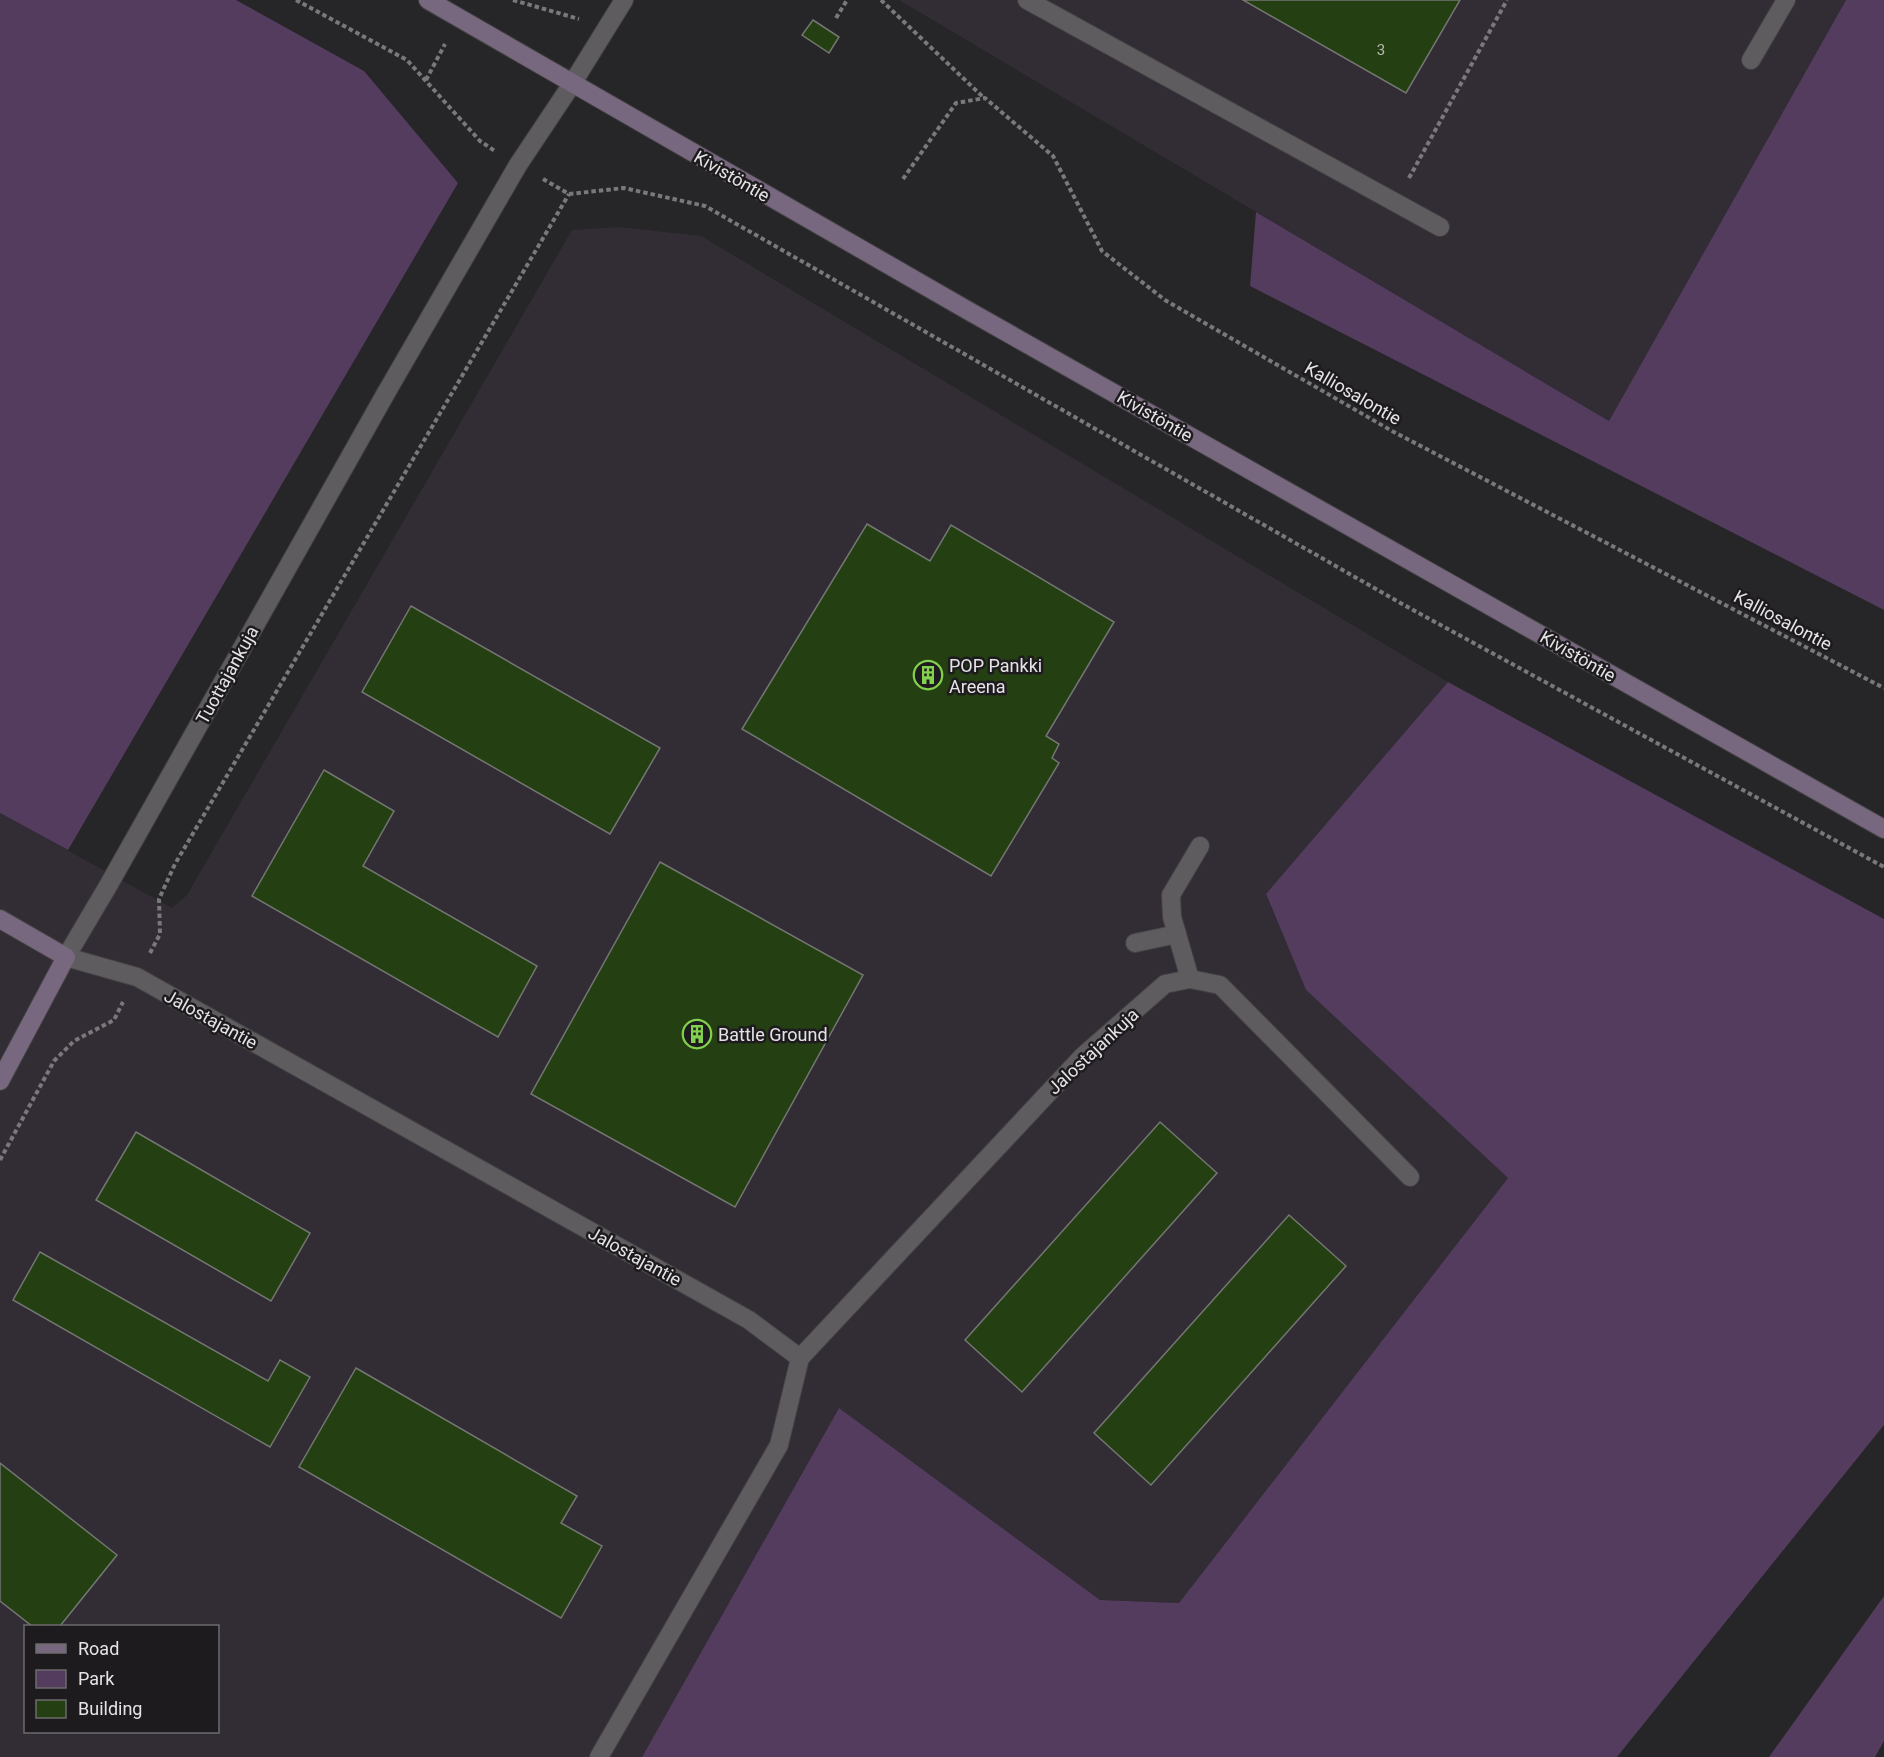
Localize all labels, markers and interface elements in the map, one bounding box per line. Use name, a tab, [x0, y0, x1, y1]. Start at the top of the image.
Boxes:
house number: 3	[1377, 41, 1385, 59]
street label: Kivistöntie	[690, 146, 774, 206]
street label: Kalliosalontie	[1301, 357, 1405, 429]
street label: Kivistöntie	[1113, 386, 1197, 446]
street label: Kalliosalontie	[1730, 585, 1836, 655]
street label: Tuottajankuja	[191, 622, 263, 728]
street label: Kivistöntie	[1536, 626, 1620, 686]
place label: POP Pankki Areena	[949, 655, 1042, 697]
building icon: POP Pankki Areena	[912, 659, 944, 691]
street label: Jalostajantie	[161, 985, 261, 1053]
street label: Jalostajankuja	[1043, 1004, 1143, 1098]
building icon: Battle Ground	[681, 1018, 713, 1050]
place label: Battle Ground	[718, 1024, 828, 1045]
street label: Jalostajantie	[585, 1222, 685, 1290]
legend	[24, 1625, 219, 1733]
text: Road	[78, 1638, 119, 1659]
text: Park	[78, 1668, 115, 1689]
text: Building	[78, 1698, 142, 1719]

